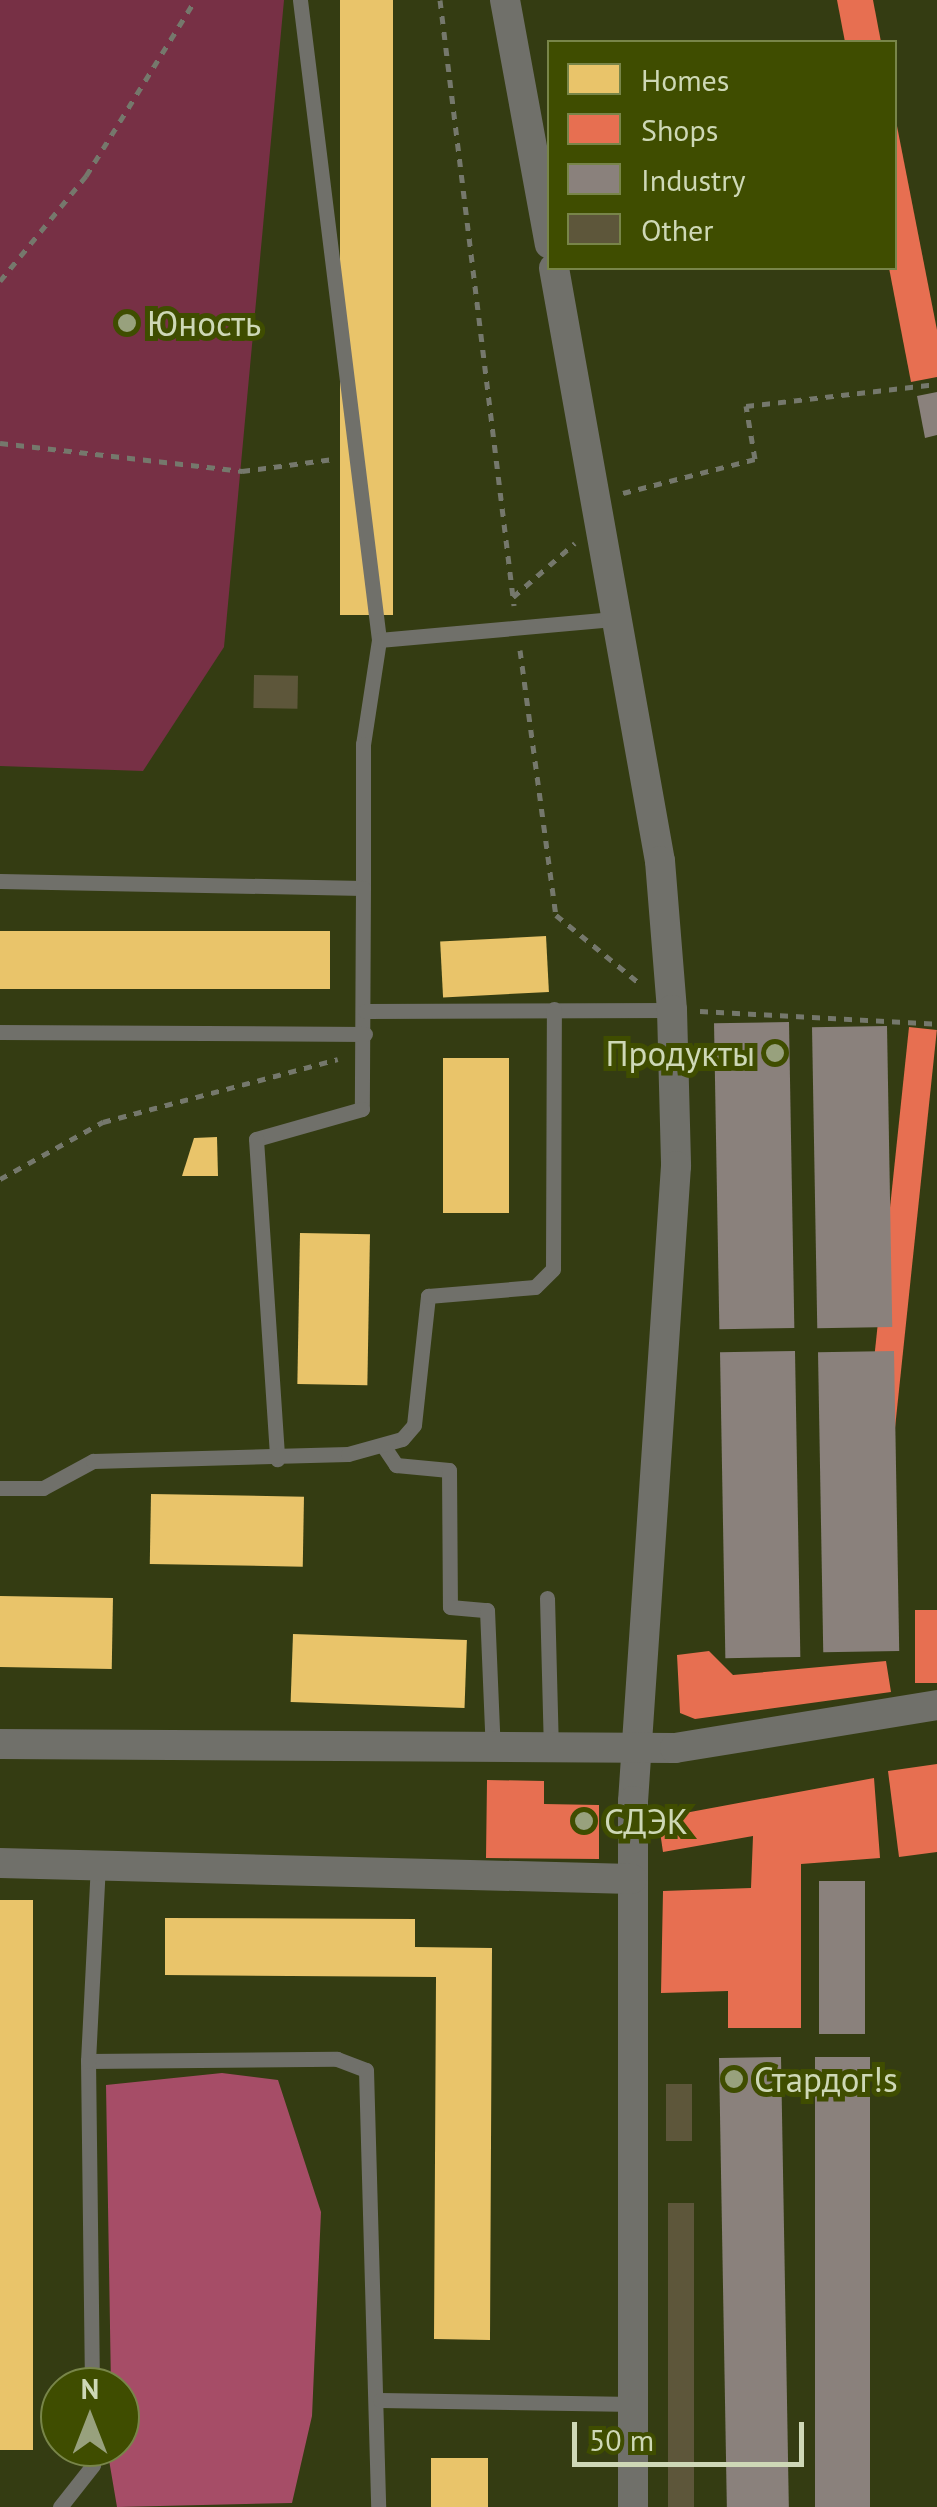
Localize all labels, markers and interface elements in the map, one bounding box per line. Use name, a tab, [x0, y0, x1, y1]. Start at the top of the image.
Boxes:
legend	[547, 40, 897, 270]
text: Homes	[641, 60, 729, 99]
text: Shops	[641, 110, 718, 149]
text: Industry	[641, 160, 745, 199]
text: Other	[641, 210, 714, 249]
place label: Юность	[147, 302, 261, 344]
marker: Юность	[116, 312, 138, 334]
place label: Продукты	[605, 1032, 755, 1074]
marker: Продукты	[764, 1042, 786, 1064]
place label: СДЭК	[604, 1800, 688, 1842]
marker: СДЭК	[573, 1810, 595, 1832]
place label: Стардог!s	[754, 2058, 898, 2100]
marker: Стардог!s	[723, 2068, 745, 2090]
north arrow	[40, 2367, 140, 2467]
text: N	[81, 2370, 99, 2407]
scale bar	[577, 2402, 810, 2464]
text: 50 m	[589, 2420, 654, 2459]

